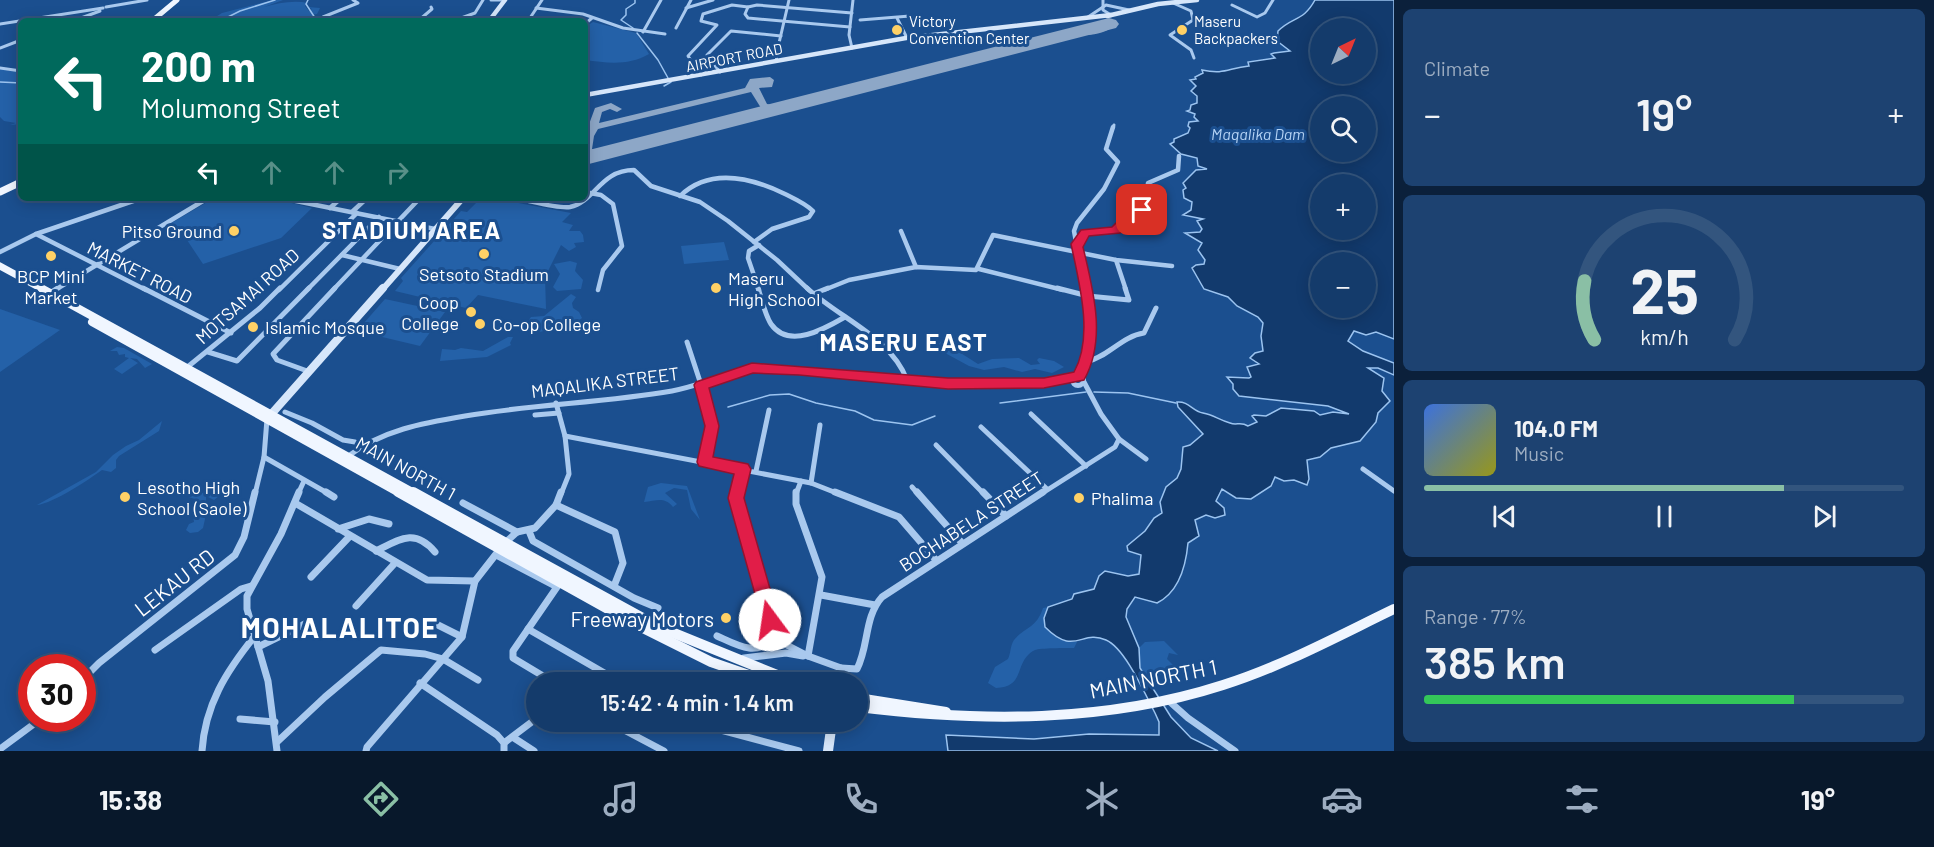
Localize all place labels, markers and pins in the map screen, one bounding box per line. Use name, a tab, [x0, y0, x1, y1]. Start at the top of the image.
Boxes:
place label: Victory Convention Center	[909, 12, 1030, 47]
place label: Maseru Backpackers	[1194, 12, 1278, 47]
marker: Victory Convention Center	[890, 23, 904, 37]
marker: Maseru Backpackers	[1175, 23, 1189, 37]
pin	[1116, 184, 1167, 235]
place label: Pitso Ground	[122, 220, 222, 242]
marker: Pitso Ground	[227, 224, 241, 238]
marker: Setsoto Stadium	[477, 247, 491, 261]
marker: BCP Mini Market	[44, 249, 58, 263]
place label: Setsoto Stadium	[419, 263, 549, 285]
place label: BCP Mini Market	[17, 265, 85, 308]
place label: Maseru High School	[728, 267, 821, 310]
marker: Maseru High School	[709, 281, 723, 295]
place label: Coop College	[401, 291, 459, 334]
marker: Coop College	[464, 305, 478, 319]
place label: Co-op College	[492, 313, 601, 335]
place label: Islamic Mosque	[265, 316, 385, 338]
marker: Co-op College	[473, 317, 487, 331]
marker: Islamic Mosque	[246, 320, 260, 334]
place label: Lesotho High School (Saole)	[137, 476, 247, 519]
place label: Phalima	[1091, 487, 1153, 509]
marker: Lesotho High School (Saole)	[118, 490, 132, 504]
marker: Phalima	[1072, 491, 1086, 505]
place label: Freeway Motors	[570, 606, 714, 631]
marker: Freeway Motors	[719, 611, 733, 625]

